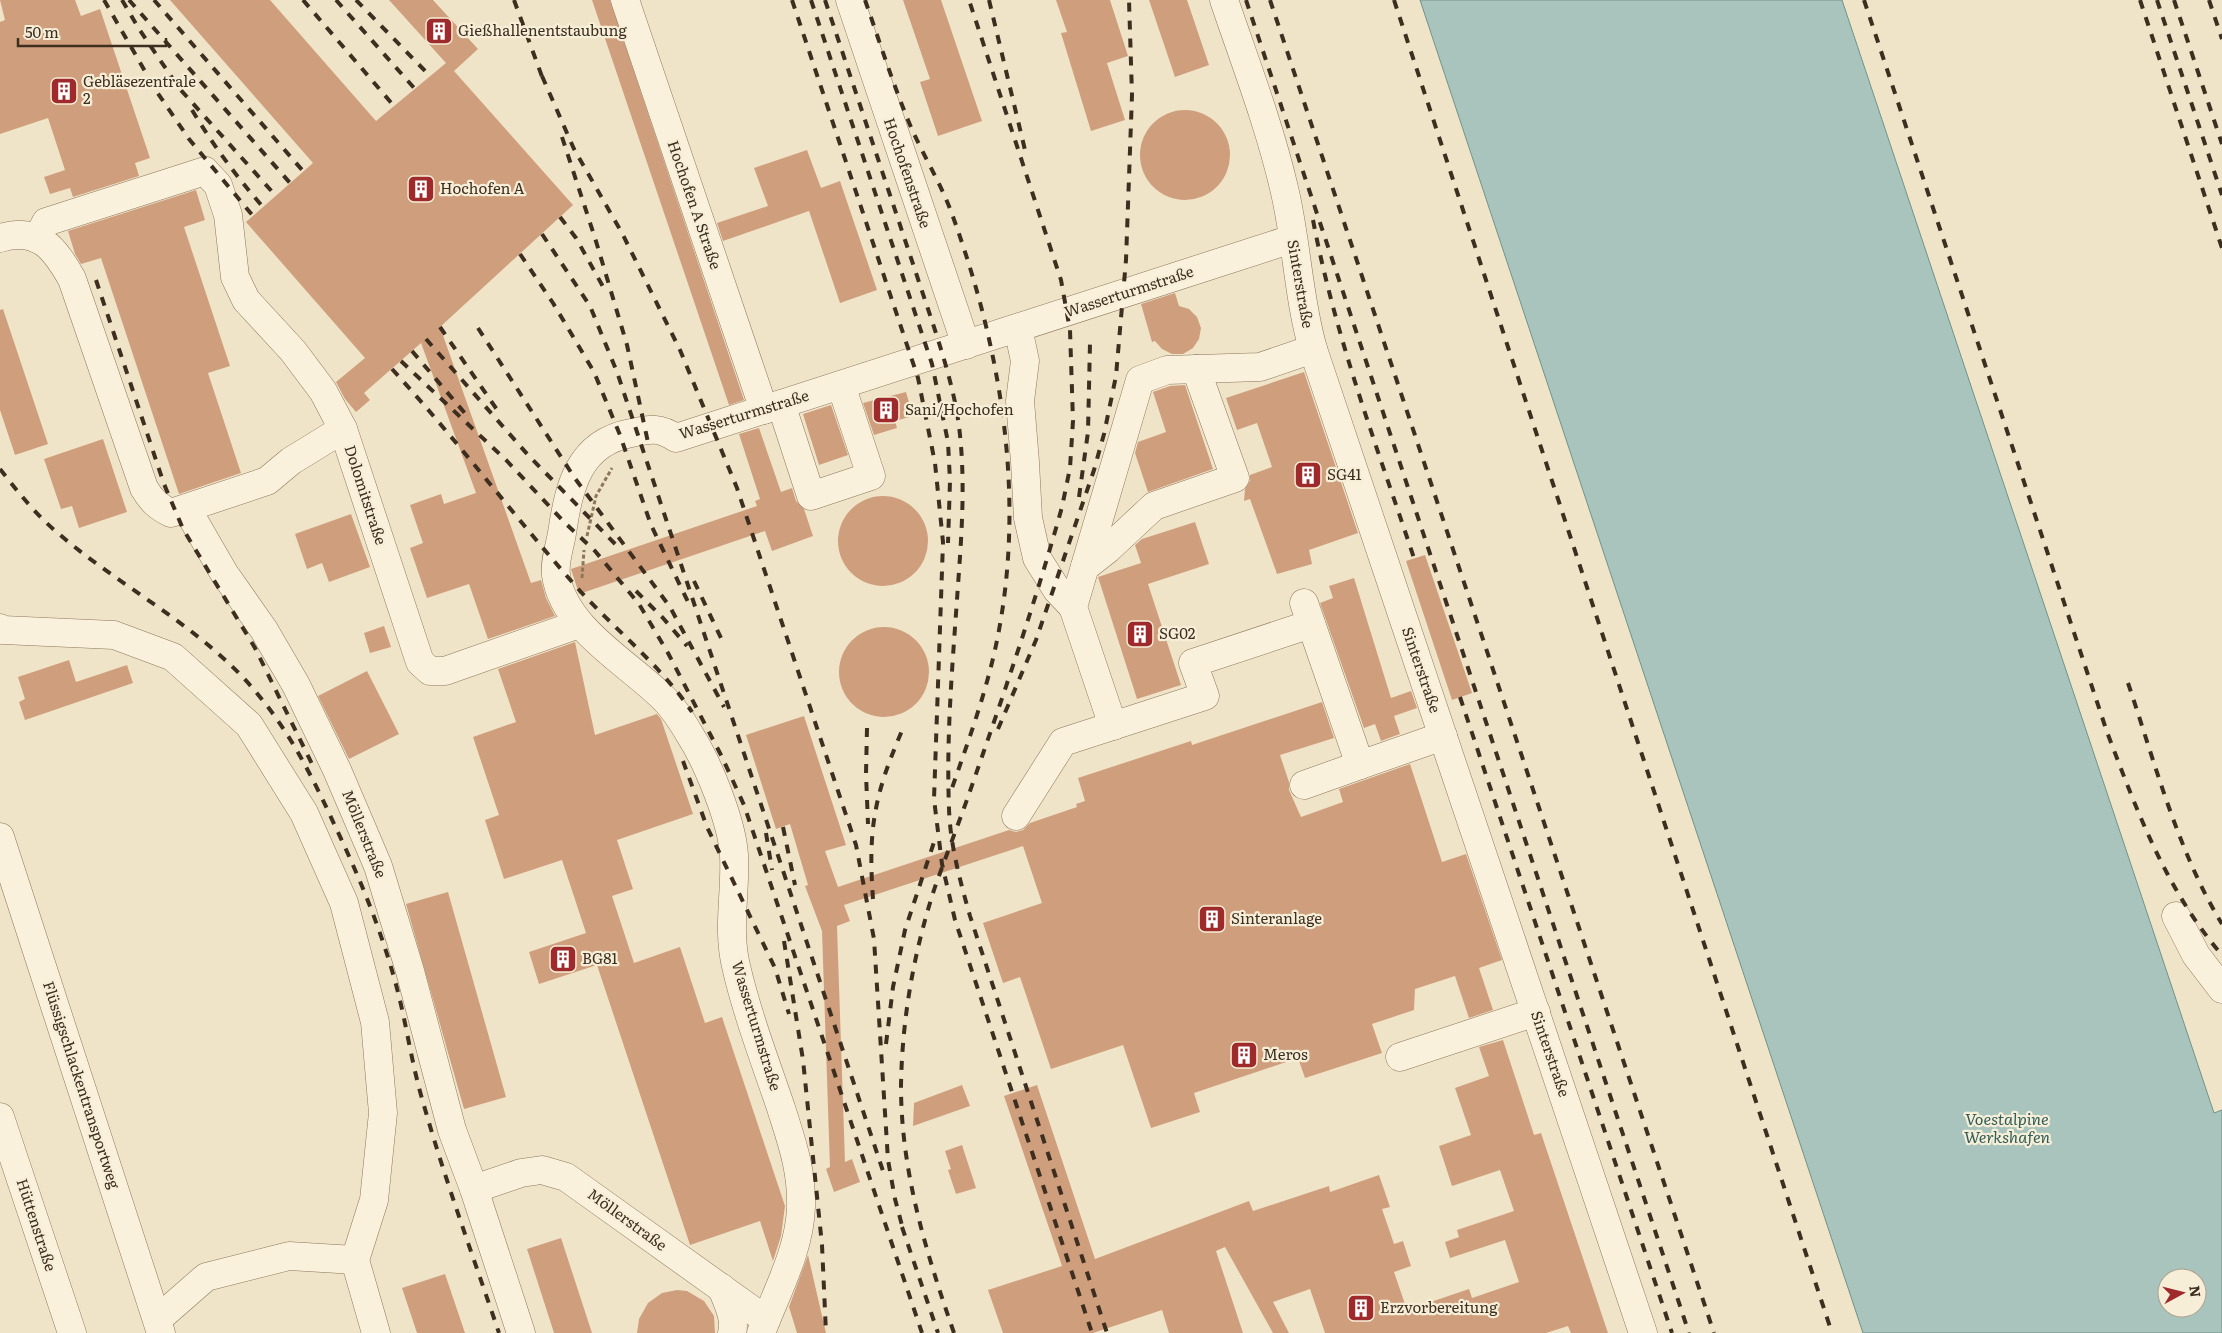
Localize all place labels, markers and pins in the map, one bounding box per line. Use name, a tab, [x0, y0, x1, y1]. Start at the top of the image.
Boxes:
building icon: Gießhallenentstaubung	[424, 16, 454, 46]
place label: Gießhallenentstaubung	[458, 18, 627, 41]
place label: Gebläsezentrale 2	[83, 69, 196, 109]
building icon: Gebläsezentrale 2	[49, 76, 79, 106]
building icon: Hochofen A	[406, 174, 436, 204]
place label: Hochofen A	[440, 176, 524, 199]
building icon: Sani/Hochofen	[871, 395, 901, 425]
place label: Sani/Hochofen	[905, 397, 1014, 420]
building icon: SG41	[1293, 460, 1323, 490]
place label: SG41	[1327, 462, 1362, 485]
building icon: SG02	[1125, 619, 1155, 649]
place label: SG02	[1159, 621, 1196, 644]
building icon: Sinteranlage	[1197, 904, 1227, 934]
place label: Sinteranlage	[1231, 906, 1322, 929]
building icon: BG81	[548, 944, 578, 974]
place label: BG81	[582, 946, 618, 969]
building icon: Meros	[1229, 1040, 1259, 1070]
place label: Meros	[1263, 1042, 1308, 1065]
building icon: Erzvorbereitung	[1346, 1293, 1376, 1323]
place label: Erzvorbereitung	[1380, 1295, 1498, 1318]

